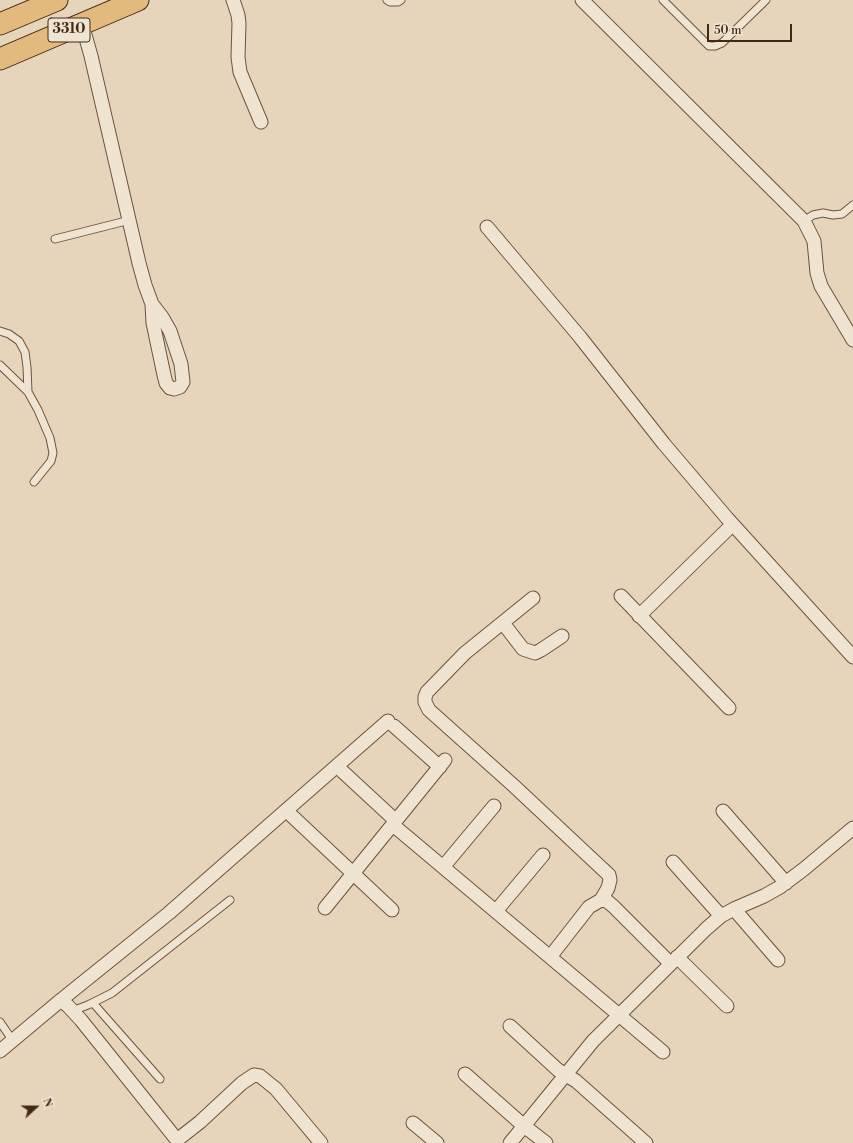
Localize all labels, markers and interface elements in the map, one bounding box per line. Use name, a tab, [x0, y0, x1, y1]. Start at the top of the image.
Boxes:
scale bar	[709, 16, 794, 42]
road number: 3310	[48, 18, 90, 42]
text: 50 m	[714, 23, 742, 38]
north arrow	[16, 1087, 56, 1127]
text: N	[39, 1096, 55, 1109]

